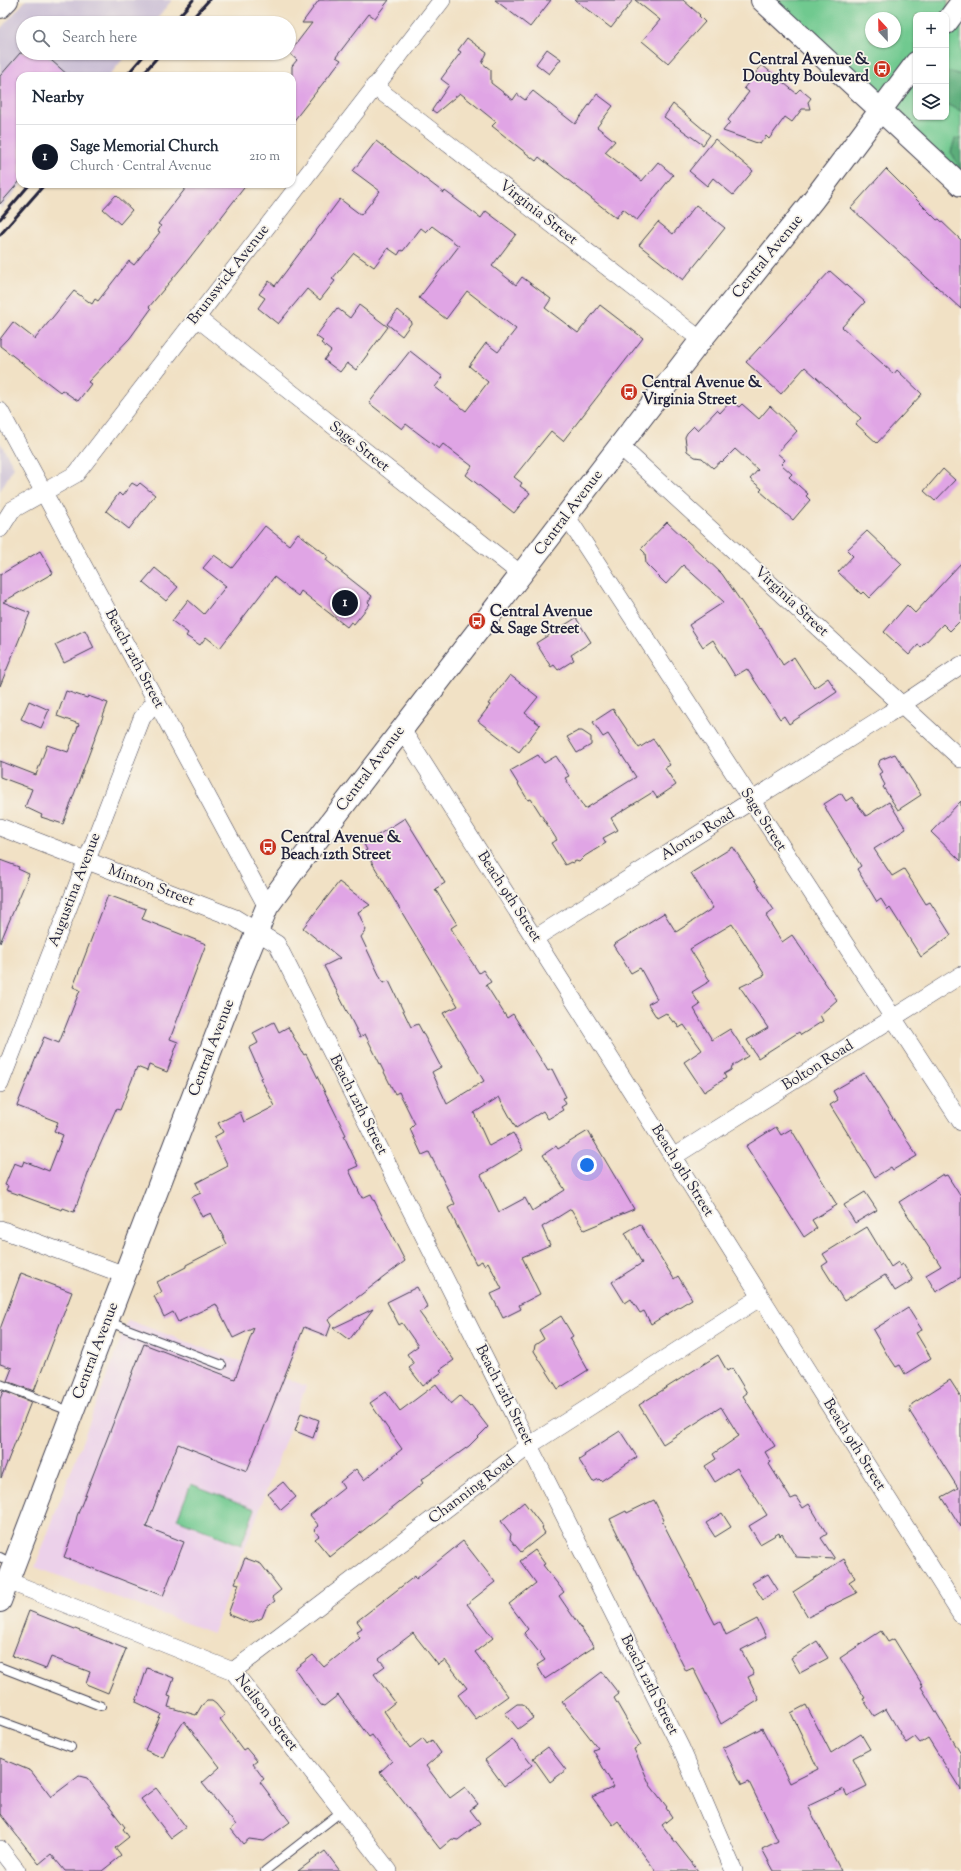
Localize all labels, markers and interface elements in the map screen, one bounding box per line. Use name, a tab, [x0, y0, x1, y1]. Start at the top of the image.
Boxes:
north arrow	[865, 12, 901, 48]
map controls	[913, 12, 949, 120]
button: +	[913, 12, 949, 48]
search box	[16, 16, 296, 60]
icon: search	[30, 27, 52, 49]
text: Search here	[62, 28, 137, 49]
button: −	[913, 48, 949, 84]
place label: Central Avenue & Doughty Boulevard	[743, 50, 870, 88]
bus stop icon: Central Avenue & Doughty Boulevard	[872, 59, 892, 79]
button: layers	[913, 84, 949, 120]
text: Nearby	[32, 86, 84, 110]
text: Sage Memorial Church	[70, 137, 219, 158]
text: 1	[43, 148, 47, 166]
text: 210 m	[249, 148, 280, 166]
text: Church · Central Avenue	[70, 158, 211, 176]
street label: Virginia Street	[494, 176, 582, 250]
street label: Central Avenue	[728, 211, 808, 303]
street label: Brunswick Avenue	[183, 220, 275, 330]
place label: Central Avenue & Virginia Street	[642, 373, 763, 411]
bus stop icon: Central Avenue & Virginia Street	[619, 382, 639, 402]
street label: Sage Street	[324, 417, 394, 477]
street label: Central Avenue	[530, 466, 608, 560]
street label: Virginia Street	[749, 562, 833, 642]
pin: 1	[332, 588, 358, 618]
place label: Central Avenue & Sage Street	[490, 602, 593, 640]
street label: Beach 12th Street	[99, 606, 169, 712]
bus stop icon: Central Avenue & Sage Street	[467, 611, 487, 631]
street label: Central Avenue	[332, 722, 410, 816]
street label: Sage Street	[735, 784, 791, 856]
street label: Alonzo Road	[657, 804, 740, 866]
place label: Central Avenue & Beach 12th Street	[281, 828, 402, 866]
street label: Augustina Avenue	[44, 830, 106, 950]
bus stop icon: Central Avenue & Beach 12th Street	[258, 837, 278, 857]
street label: Beach 9th Street	[472, 847, 546, 947]
street label: Minton Street	[105, 860, 197, 912]
street label: Central Avenue	[184, 996, 240, 1100]
street label: Bolton Road	[778, 1035, 858, 1096]
street label: Beach 12th Street	[324, 1051, 392, 1159]
street label: Beach 9th Street	[645, 1121, 719, 1221]
your location	[577, 1155, 597, 1175]
street label: Central Avenue	[68, 1299, 124, 1403]
street label: Beach 12th Street	[470, 1341, 538, 1449]
street label: Beach 9th Street	[817, 1395, 891, 1495]
street label: Channing Road	[425, 1450, 520, 1529]
street label: Beach 12th Street	[615, 1631, 683, 1739]
street label: Neilson Street	[229, 1670, 303, 1756]

